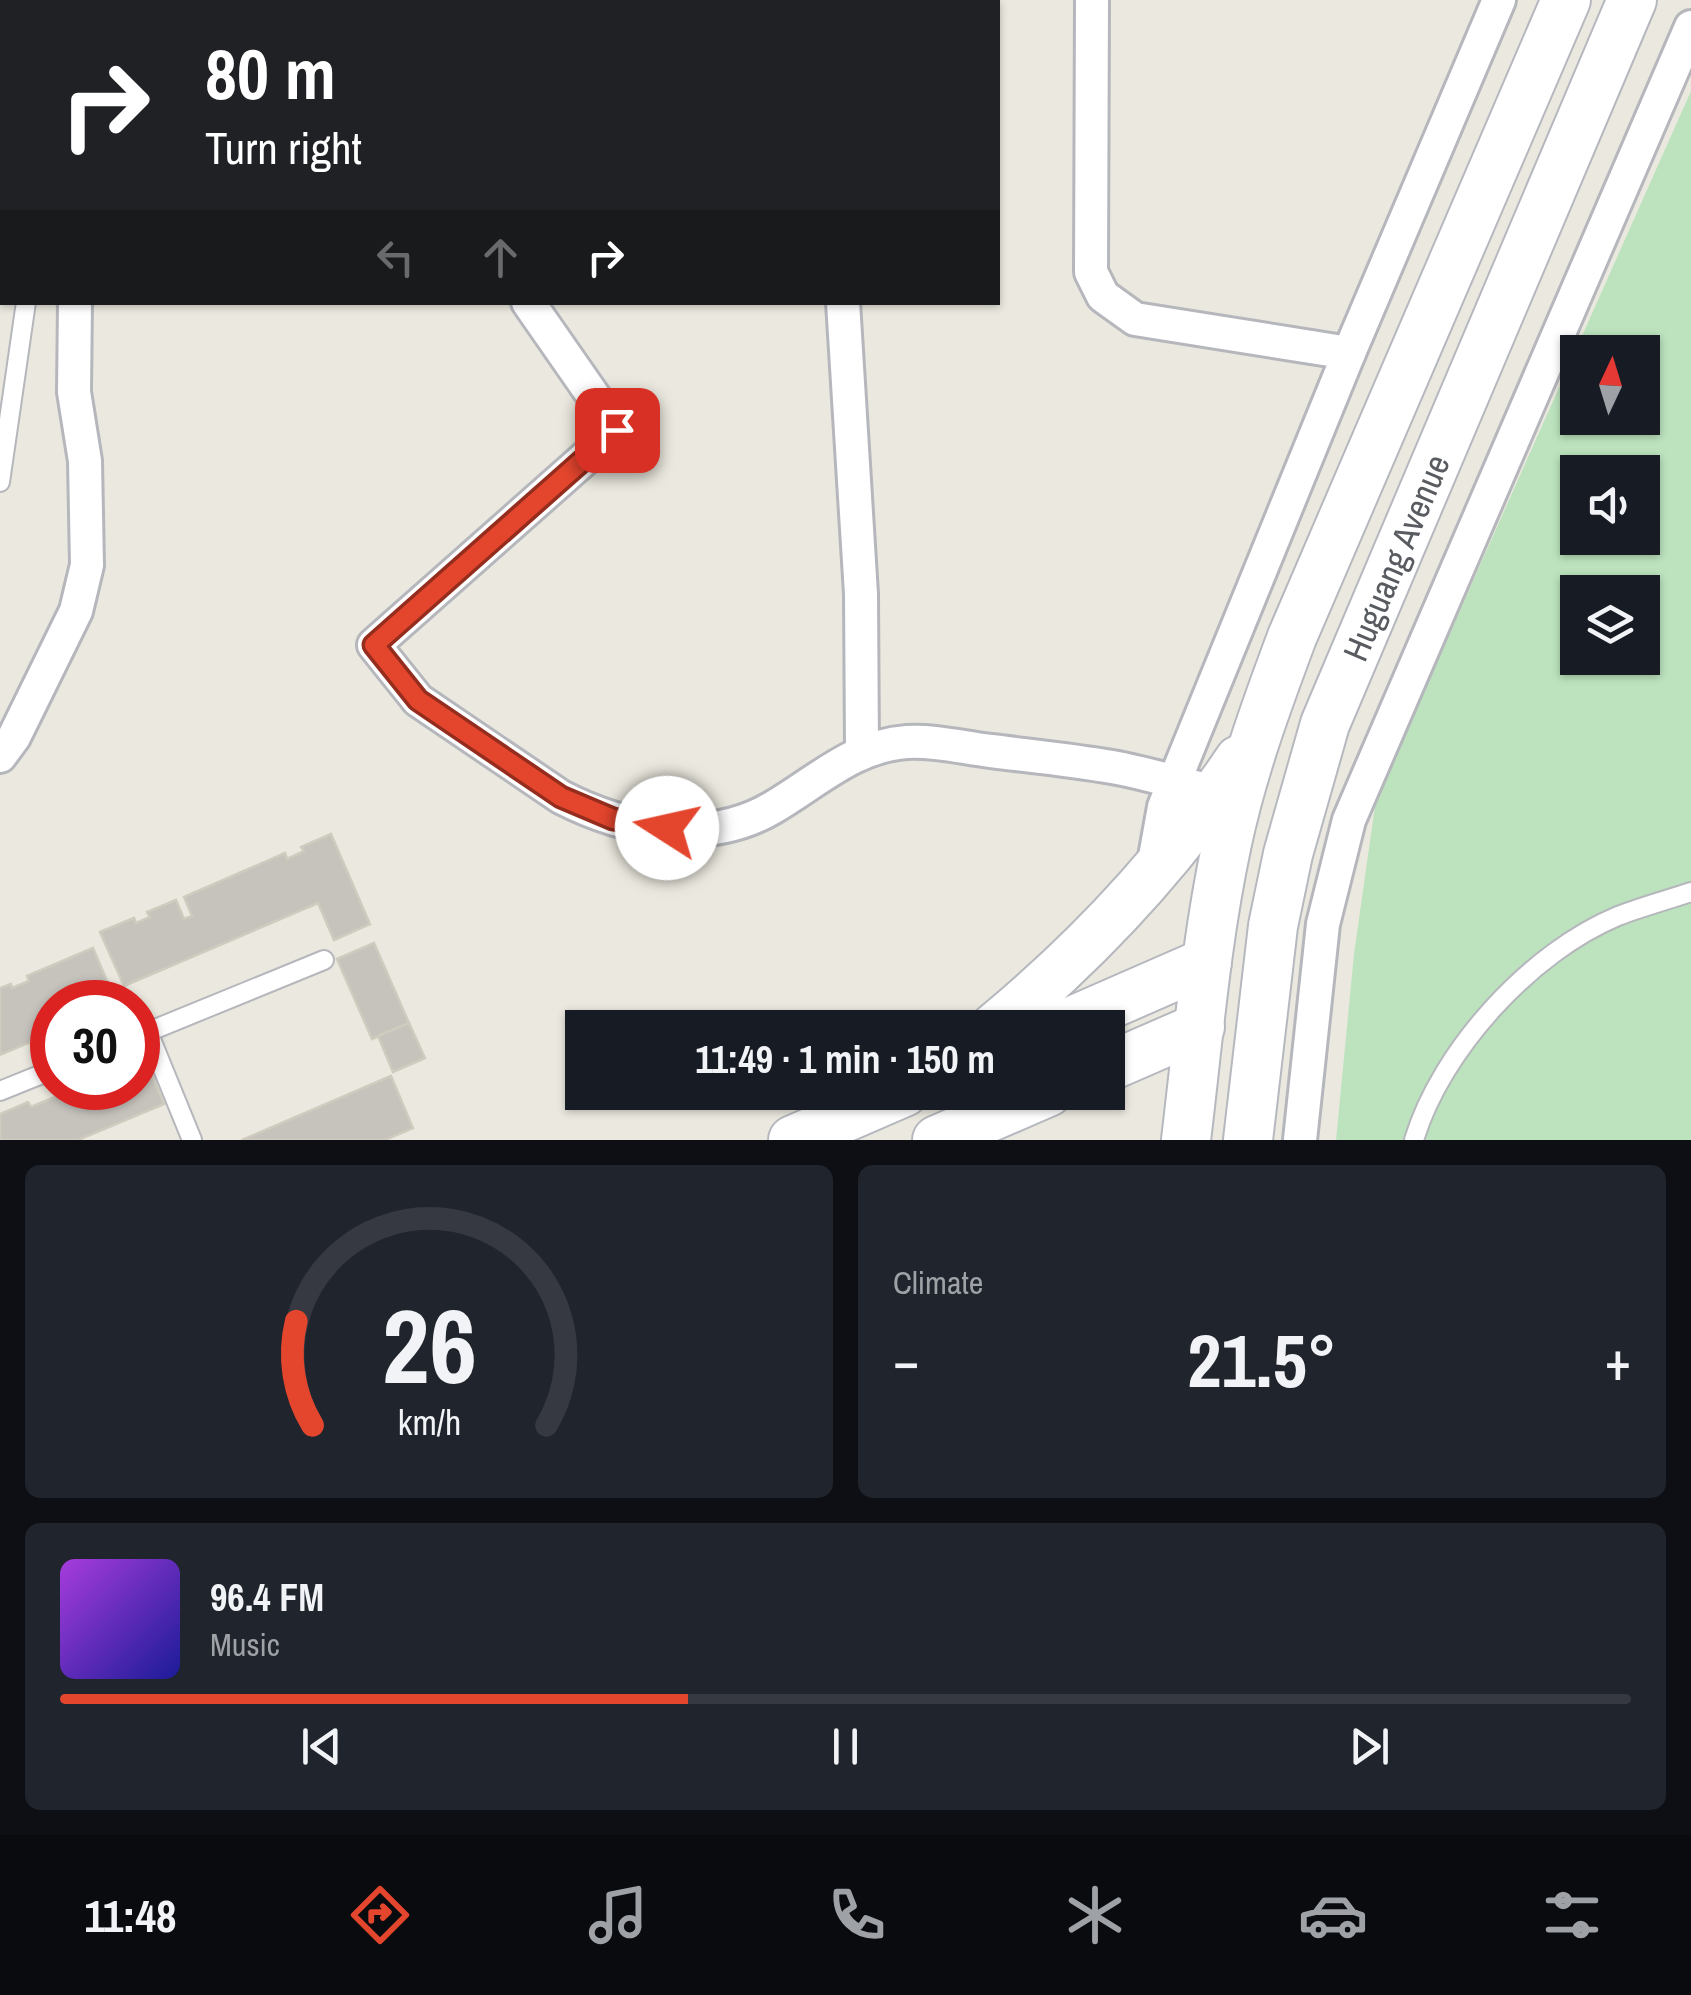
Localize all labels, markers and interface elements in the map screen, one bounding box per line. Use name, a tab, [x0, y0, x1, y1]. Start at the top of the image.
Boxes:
text: 80 m	[205, 27, 336, 121]
icon: right	[40, 40, 170, 170]
text: Turn right	[205, 117, 362, 178]
icon: left	[368, 230, 423, 285]
icon: ahead	[473, 230, 528, 285]
icon: right	[578, 230, 633, 285]
north arrow	[1560, 335, 1660, 435]
map controls	[1560, 335, 1660, 675]
pin	[575, 388, 660, 473]
icon: arrive	[590, 403, 645, 458]
street label: Huguang Avenue	[1331, 447, 1460, 668]
button: sound	[1560, 455, 1660, 555]
button: layers	[1560, 575, 1660, 675]
position arrow	[615, 776, 719, 880]
speed limit sign: 30	[30, 980, 160, 1110]
text: 11:49 · 1 min · 150 m	[695, 1034, 995, 1085]
text: Climate	[893, 1261, 983, 1304]
text: 26	[382, 1275, 476, 1415]
text: 21.5°	[1187, 1309, 1337, 1410]
text: −	[893, 1323, 919, 1397]
text: +	[1605, 1323, 1631, 1397]
text: km/h	[397, 1398, 461, 1446]
text: 96.4 FM	[210, 1572, 324, 1623]
text: Music	[210, 1623, 280, 1666]
icon: previous	[294, 1719, 349, 1774]
icon: pause	[818, 1719, 873, 1774]
icon: next	[1342, 1719, 1397, 1774]
icon: directions	[345, 1880, 415, 1950]
icon: music	[583, 1880, 653, 1950]
icon: phone	[822, 1880, 892, 1950]
icon: climate	[1060, 1880, 1130, 1950]
icon: car	[1298, 1880, 1368, 1950]
icon: filters	[1537, 1880, 1607, 1950]
text: 11:48	[84, 1885, 177, 1946]

